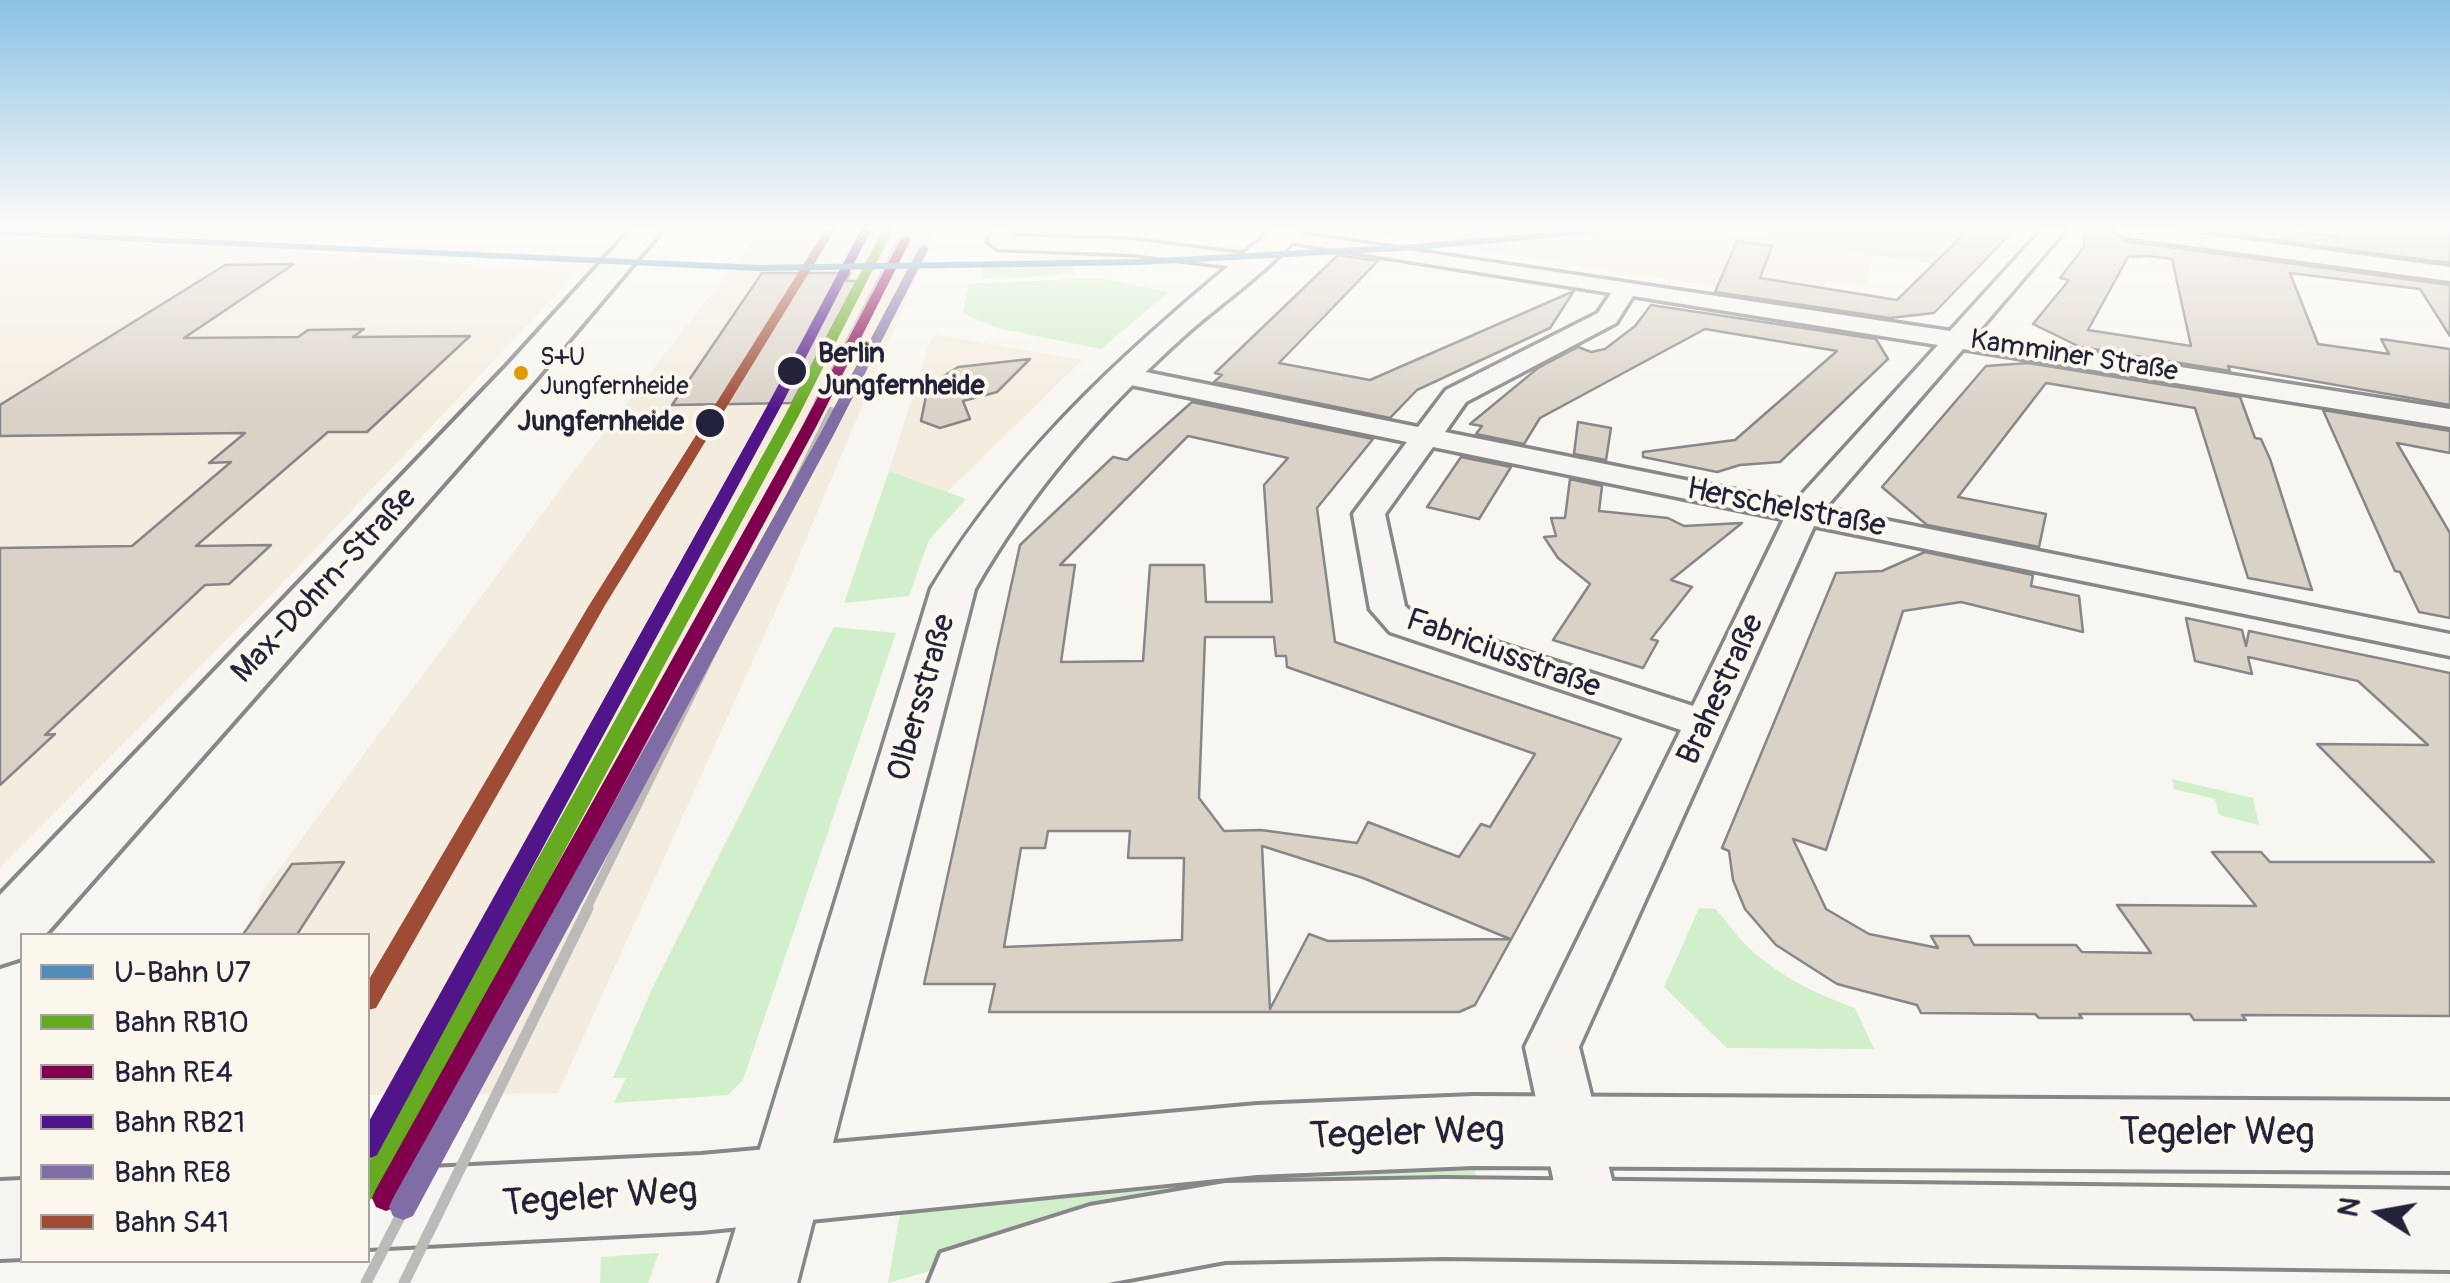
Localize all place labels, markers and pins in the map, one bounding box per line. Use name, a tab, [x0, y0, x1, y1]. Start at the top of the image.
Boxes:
place label: Berlin Jungfernheide	[818, 338, 984, 404]
place label: S+U Jungfernheide	[540, 344, 689, 403]
marker: Berlin Jungfernheide	[775, 354, 809, 388]
marker: S+U Jungfernheide	[511, 363, 531, 383]
place label: Jungfernheide	[518, 406, 684, 440]
marker: Jungfernheide	[693, 406, 727, 440]

